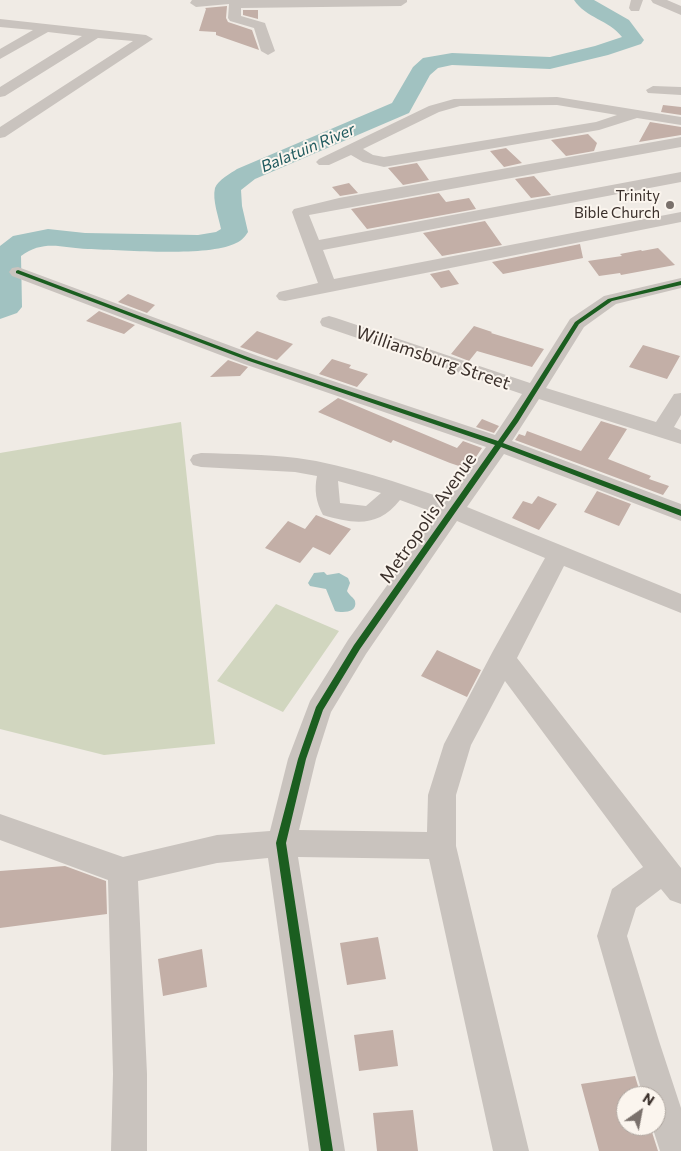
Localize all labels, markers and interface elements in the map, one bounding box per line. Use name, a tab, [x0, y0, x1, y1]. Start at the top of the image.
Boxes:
water label: Balatuin River	[258, 119, 358, 177]
place label: Trinity Bible Church	[574, 187, 660, 222]
marker: Trinity Bible Church	[664, 199, 676, 211]
street label: Williamsburg Street	[353, 321, 513, 395]
street label: Metropolis Avenue	[375, 449, 481, 587]
north arrow	[616, 1086, 666, 1136]
text: N	[640, 1089, 658, 1109]

